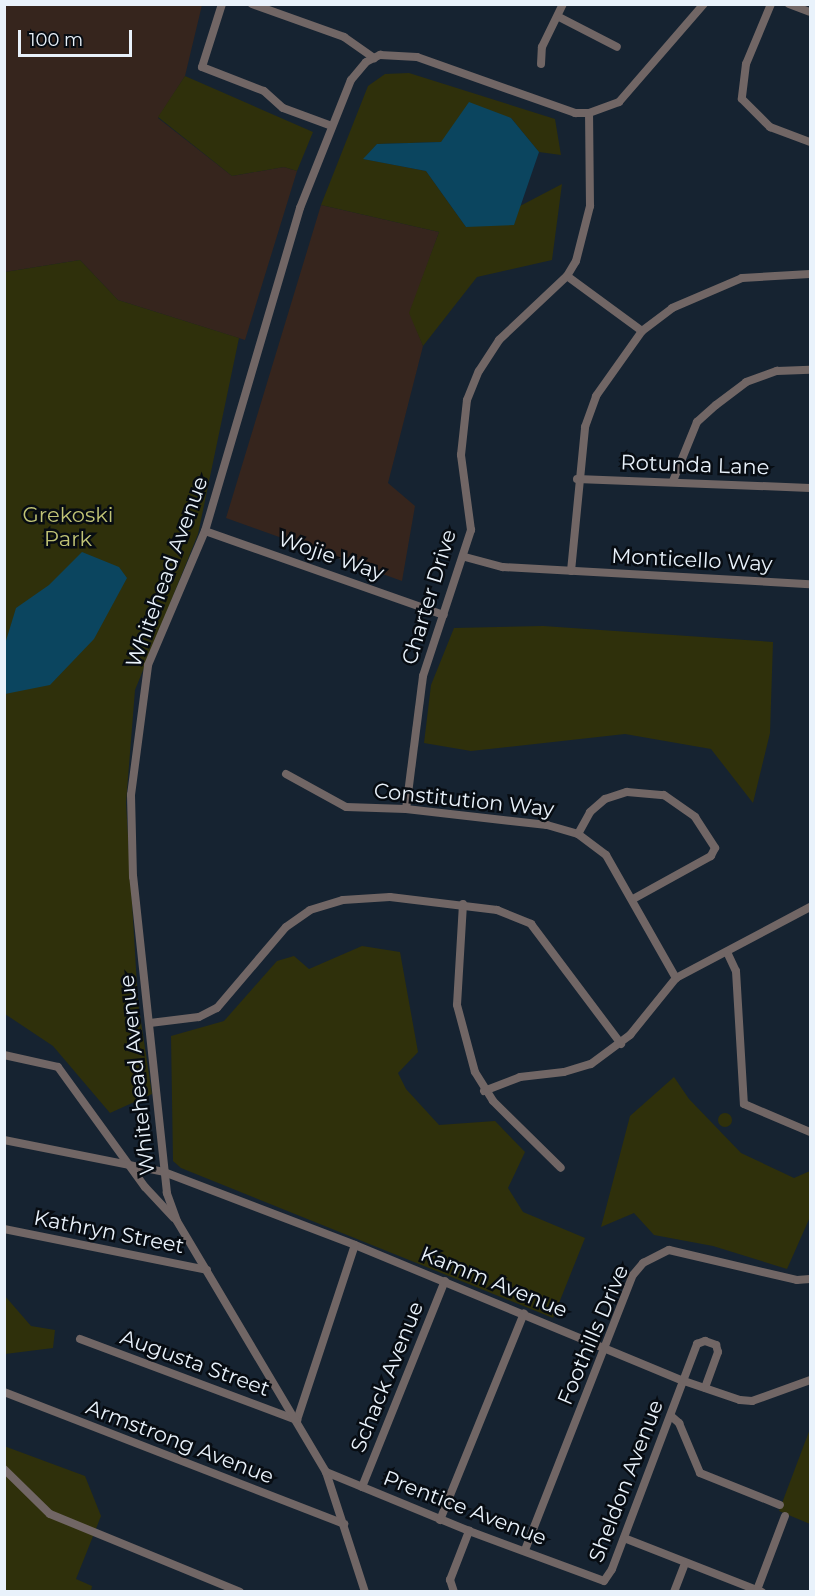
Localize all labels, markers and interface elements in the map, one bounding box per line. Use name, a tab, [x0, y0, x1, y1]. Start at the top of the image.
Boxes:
scale bar	[21, 18, 135, 56]
text: 100 m	[29, 29, 83, 51]
street label: Rotunda Lane	[620, 450, 770, 480]
street label: Whitehead Avenue	[121, 473, 213, 671]
park label: Grekoski Park	[23, 502, 113, 552]
street label: Wojie Way	[275, 526, 387, 586]
street label: Charter Drive	[396, 526, 462, 668]
street label: Monticello Way	[611, 543, 773, 577]
street label: Constitution Way	[373, 778, 555, 822]
street label: Whitehead Avenue	[114, 974, 160, 1176]
street label: Kathryn Street	[32, 1205, 186, 1259]
street label: Kamm Avenue	[417, 1241, 571, 1323]
street label: Foothills Drive	[552, 1261, 634, 1409]
street label: Schack Avenue	[345, 1298, 429, 1456]
street label: Augusta Street	[117, 1324, 273, 1402]
street label: Armstrong Avenue	[83, 1395, 277, 1489]
street label: Sheldon Avenue	[583, 1396, 669, 1566]
street label: Prentice Avenue	[380, 1465, 550, 1551]

